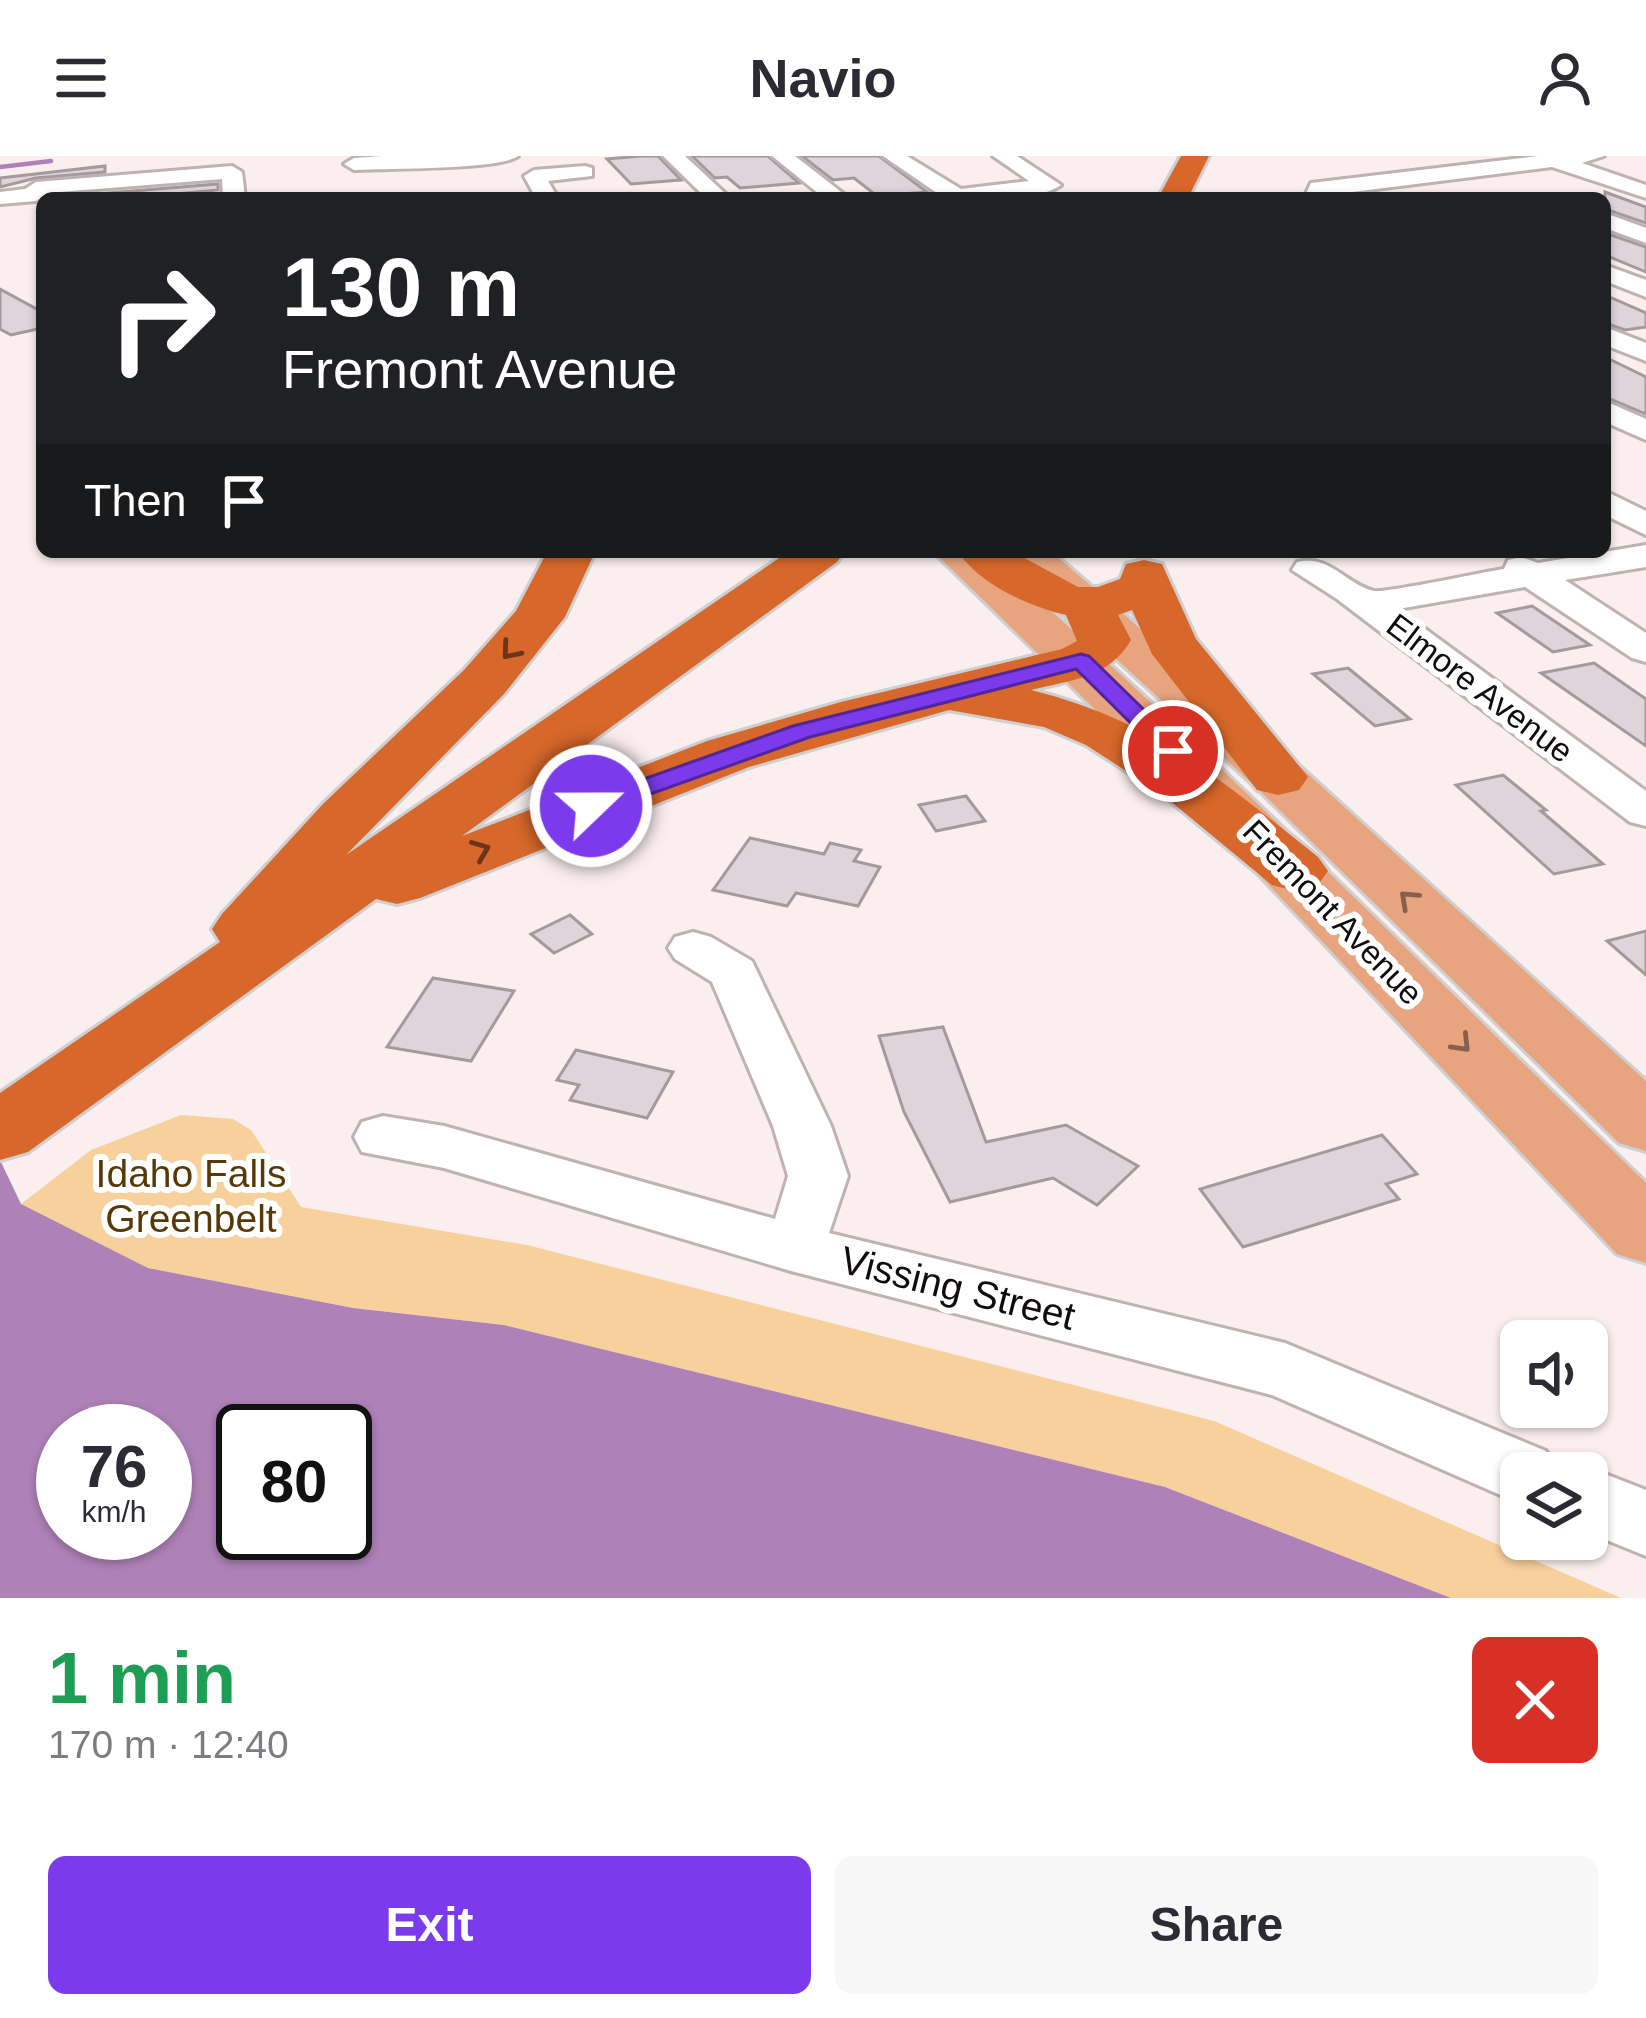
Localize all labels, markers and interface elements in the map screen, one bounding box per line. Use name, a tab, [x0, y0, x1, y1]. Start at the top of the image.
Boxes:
icon: menu	[48, 45, 114, 111]
icon: person	[1532, 45, 1598, 111]
text: Navio	[749, 48, 897, 108]
icon: right	[84, 240, 240, 396]
text: 130 m	[282, 240, 520, 334]
text: Fremont Avenue	[282, 339, 677, 399]
icon: arrive	[211, 468, 277, 534]
text: Then	[84, 475, 187, 526]
street label: Elmore Avenue	[1380, 606, 1580, 770]
one-way arrow	[503, 637, 525, 659]
pin	[1122, 700, 1224, 802]
icon: arrive	[1140, 718, 1206, 784]
position arrow	[528, 743, 654, 869]
street label: Fremont Avenue	[1236, 812, 1430, 1012]
one-way arrow	[470, 840, 491, 865]
one-way arrow	[1400, 892, 1422, 914]
one-way arrow	[1447, 1030, 1469, 1052]
park label: Idaho Falls Greenbelt	[96, 1152, 286, 1240]
street label: Vissing Street	[836, 1238, 1080, 1338]
map controls	[1500, 1320, 1608, 1560]
button: sound	[1500, 1320, 1608, 1428]
speed limit sign: 80	[216, 1404, 372, 1560]
text: 76	[81, 1433, 147, 1500]
button: layers	[1500, 1452, 1608, 1560]
text: km/h	[81, 1495, 147, 1528]
button: close	[1472, 1637, 1598, 1763]
text: 1 min	[48, 1638, 236, 1718]
text: 170 m · 12:40	[48, 1723, 289, 1766]
button: Exit	[48, 1856, 811, 1994]
button: Share	[835, 1856, 1598, 1994]

